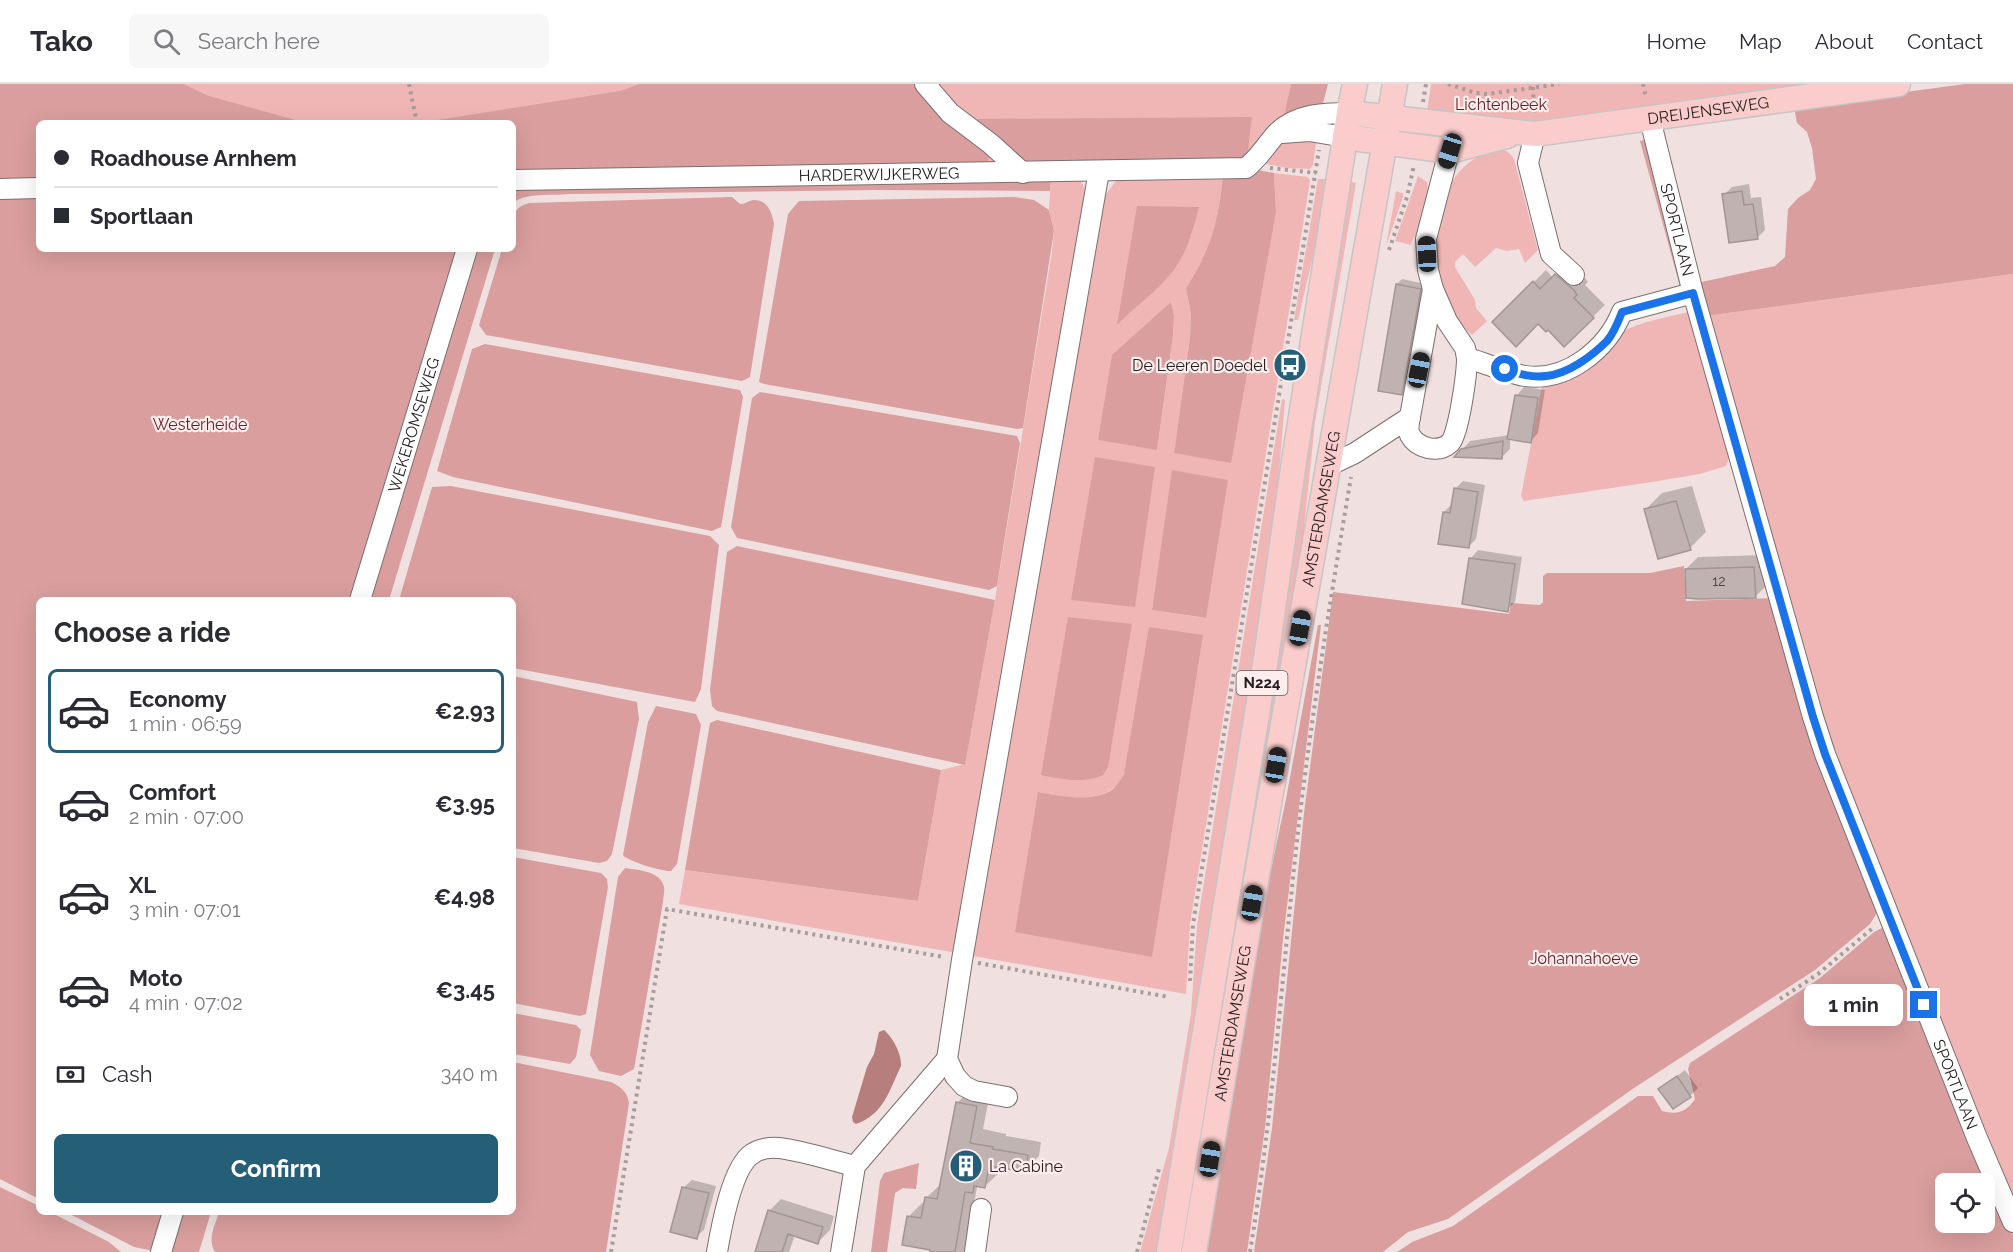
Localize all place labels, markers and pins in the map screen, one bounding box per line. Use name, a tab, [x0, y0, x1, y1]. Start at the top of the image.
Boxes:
bus stop icon: De Leeren Doedel	[1272, 347, 1308, 383]
place label: De Leeren Doedel	[1132, 356, 1268, 375]
building icon: La Cabine	[948, 1148, 984, 1184]
place label: La Cabine	[989, 1157, 1063, 1176]

